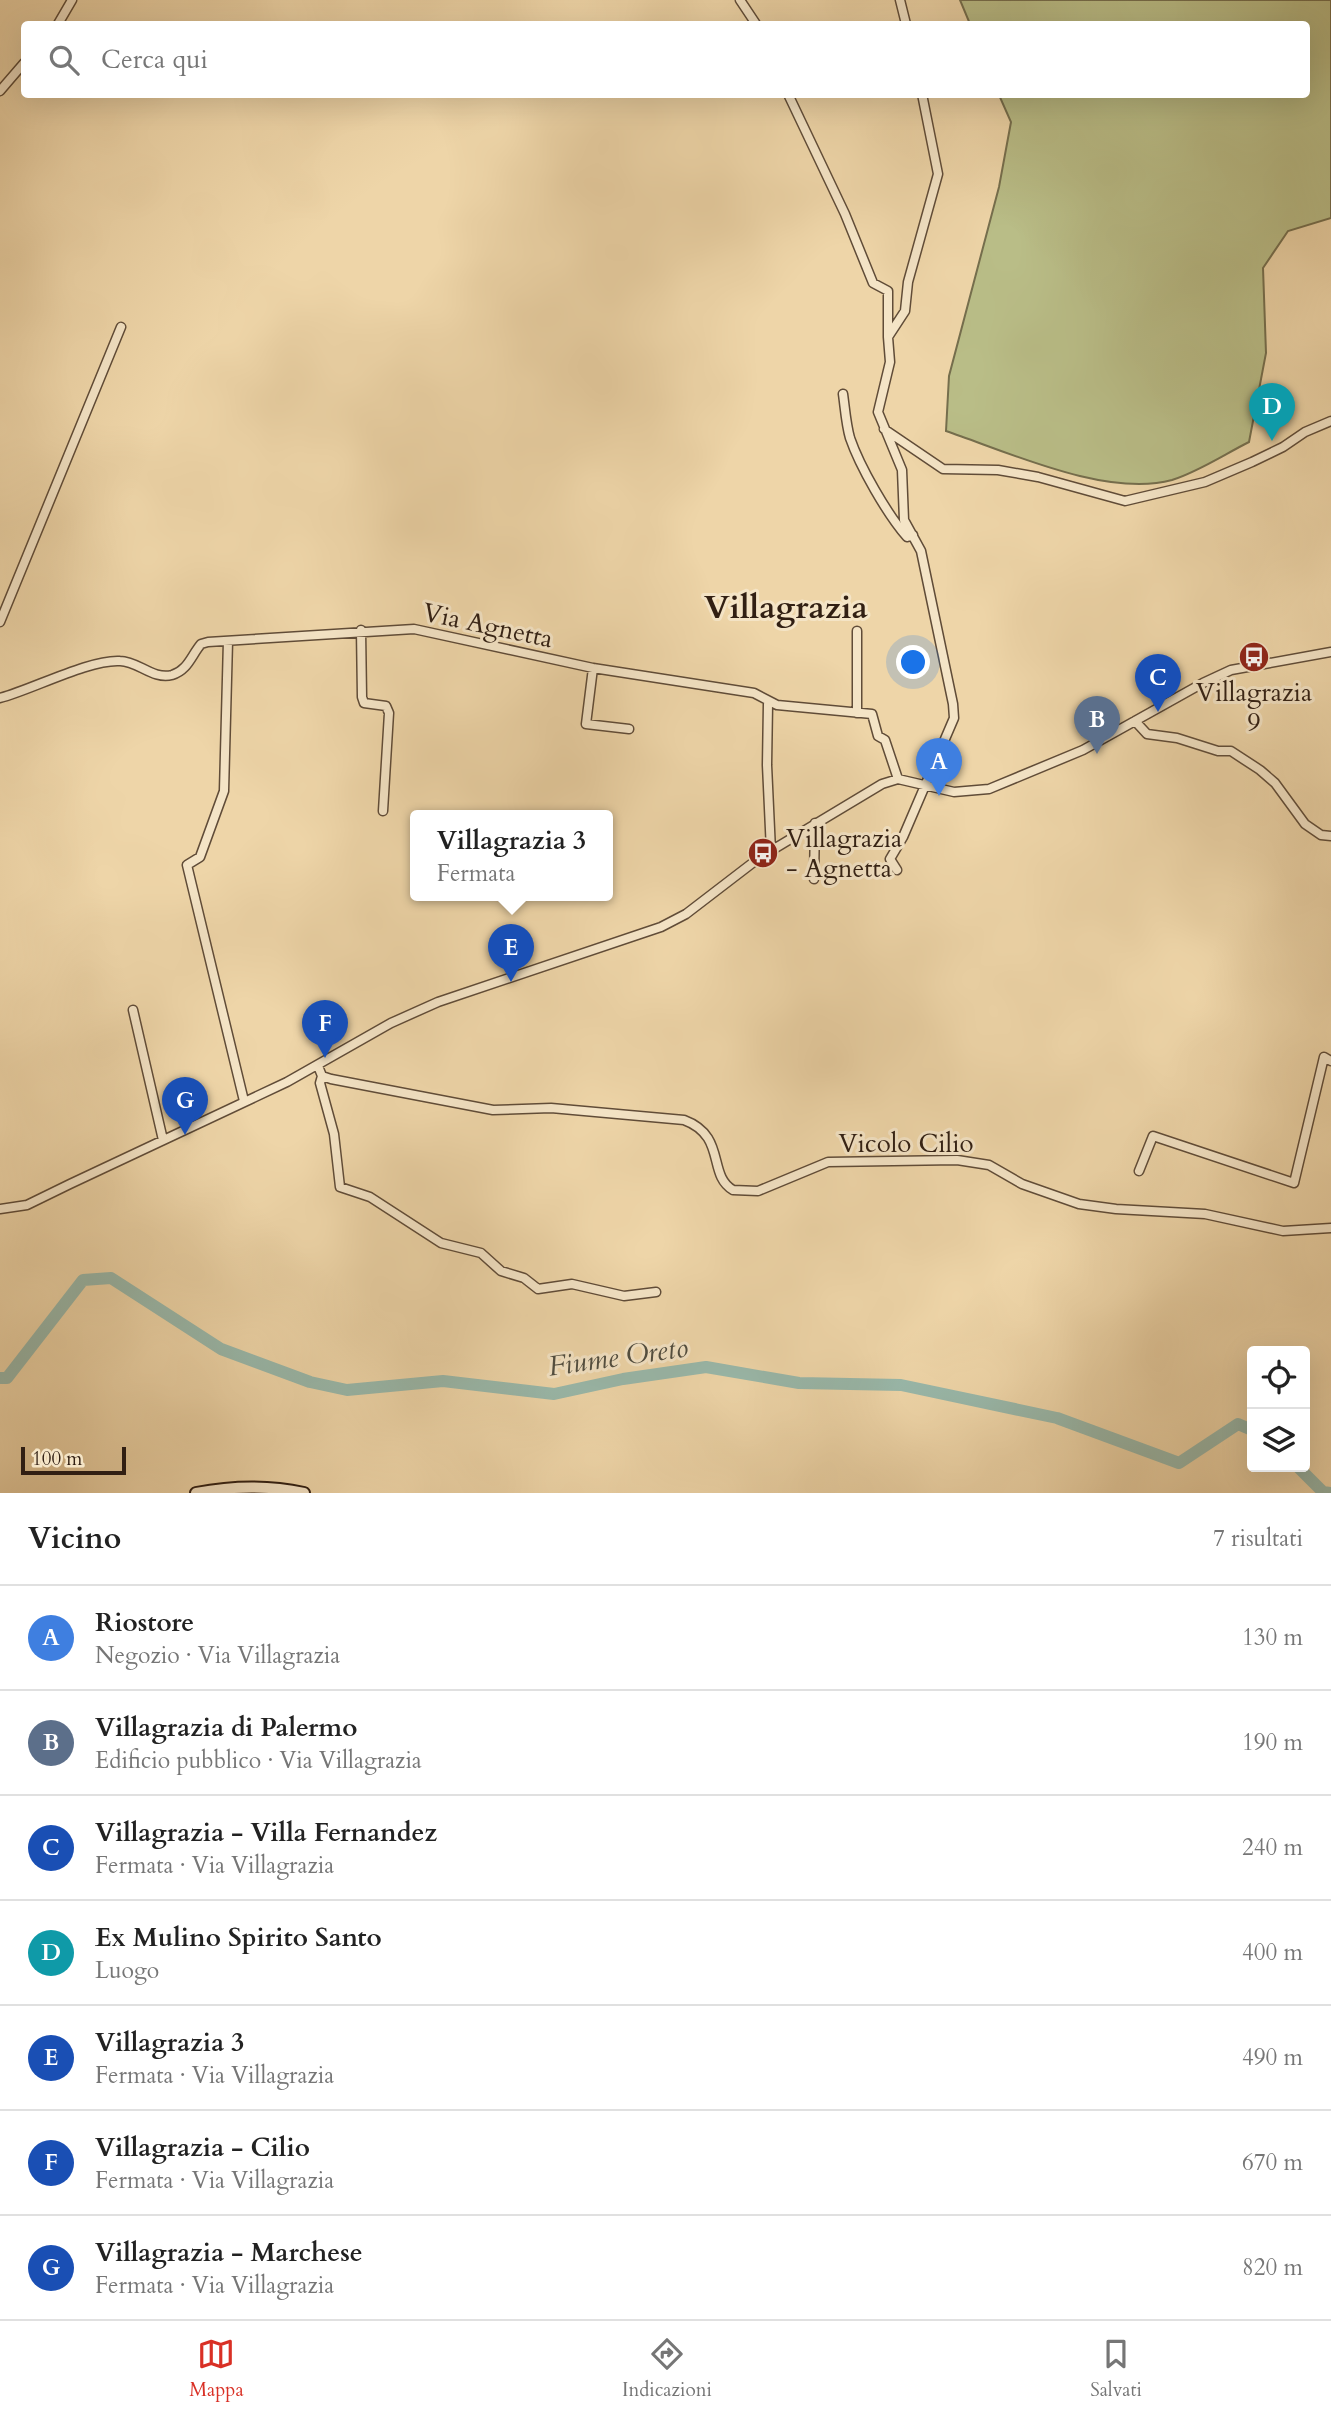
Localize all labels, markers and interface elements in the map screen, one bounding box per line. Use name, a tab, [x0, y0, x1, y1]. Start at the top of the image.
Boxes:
search box	[21, 21, 1310, 98]
icon: search	[45, 41, 83, 79]
text: Cerca qui	[101, 42, 208, 77]
pin: D	[1249, 383, 1295, 441]
district label: Villagrazia	[704, 585, 868, 630]
street label: Via Agnetta	[420, 595, 556, 656]
bus stop icon: Villagrazia 9	[1237, 640, 1271, 674]
your location	[896, 645, 930, 679]
pin: C	[1135, 654, 1181, 712]
place label: Villagrazia 9	[1196, 675, 1312, 740]
pin: B	[1074, 696, 1120, 754]
pin: A	[916, 738, 962, 796]
popup	[410, 810, 613, 901]
place label: Villagrazia - Agnetta	[786, 821, 902, 886]
text: Villagrazia 3	[437, 823, 586, 858]
bus stop icon: Villagrazia - Agnetta	[746, 836, 780, 870]
text: Fermata	[437, 858, 515, 889]
pin: E	[488, 924, 534, 982]
pin: F	[302, 1000, 348, 1058]
pin: G	[162, 1077, 208, 1135]
street label: Vicolo Cilio	[838, 1126, 974, 1161]
water label: Fiume Oreto	[546, 1328, 691, 1386]
map controls	[1247, 1346, 1310, 1472]
button: locate	[1247, 1346, 1310, 1409]
button: layers	[1247, 1409, 1310, 1472]
scale bar	[21, 1444, 126, 1476]
text: 100 m	[32, 1446, 82, 1472]
text: Vicino	[28, 1518, 121, 1559]
text: 7 risultati	[1213, 1523, 1303, 1554]
text: Riostore	[95, 1605, 194, 1640]
text: A	[42, 1622, 60, 1653]
text: 130 m	[1242, 1622, 1303, 1653]
text: Negozio · Via Villagrazia	[95, 1640, 340, 1671]
text: Villagrazia di Palermo	[95, 1710, 357, 1745]
text: B	[43, 1727, 59, 1758]
text: 190 m	[1242, 1727, 1303, 1758]
text: Edificio pubblico · Via Villagrazia	[95, 1745, 422, 1776]
text: Villagrazia - Villa Fernandez	[95, 1815, 437, 1850]
text: C	[42, 1832, 60, 1863]
text: 240 m	[1242, 1832, 1303, 1863]
text: Fermata · Via Villagrazia	[95, 1850, 334, 1881]
text: Ex Mulino Spirito Santo	[95, 1920, 382, 1955]
text: D	[41, 1937, 61, 1968]
text: 400 m	[1242, 1937, 1303, 1968]
text: Luogo	[95, 1955, 159, 1986]
text: Villagrazia 3	[95, 2025, 244, 2060]
text: E	[44, 2042, 58, 2073]
text: 490 m	[1242, 2042, 1303, 2073]
text: Fermata · Via Villagrazia	[95, 2060, 334, 2091]
text: Villagrazia - Cilio	[95, 2130, 310, 2165]
text: F	[44, 2147, 58, 2178]
text: 670 m	[1242, 2147, 1303, 2178]
text: Fermata · Via Villagrazia	[95, 2165, 334, 2196]
text: Villagrazia - Marchese	[95, 2235, 363, 2270]
text: G	[42, 2252, 60, 2283]
text: 820 m	[1242, 2252, 1303, 2283]
text: Fermata · Via Villagrazia	[95, 2270, 334, 2301]
tab: Mappa	[189, 2335, 244, 2403]
tab: Indicazioni	[622, 2335, 712, 2403]
tab: Salvati	[1090, 2335, 1142, 2403]

